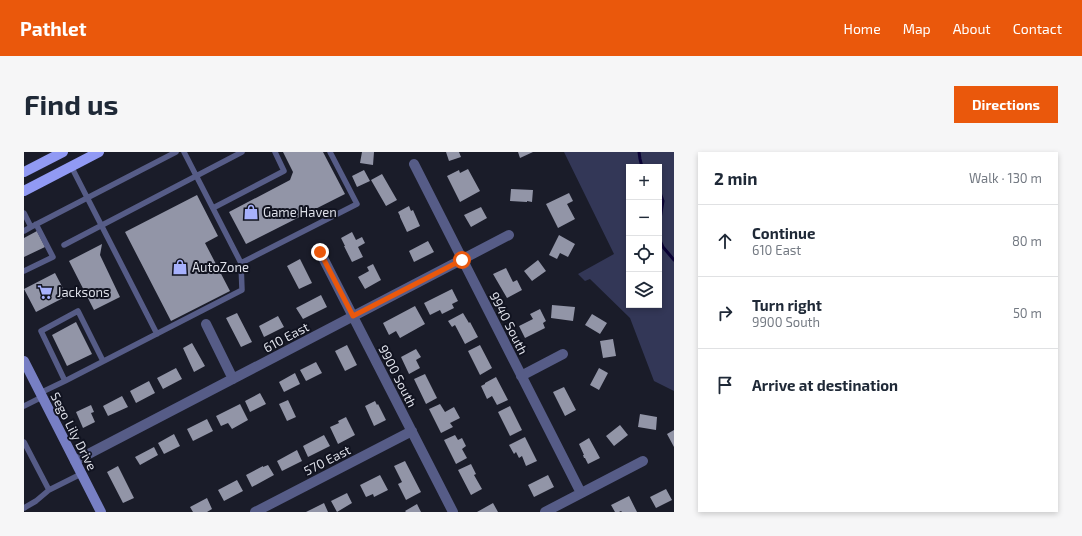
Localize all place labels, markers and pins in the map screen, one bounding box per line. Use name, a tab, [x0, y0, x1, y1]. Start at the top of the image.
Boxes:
shop icon: Game Haven	[242, 203, 260, 221]
place label: Game Haven	[263, 204, 337, 220]
shop icon: AutoZone	[171, 258, 189, 276]
place label: AutoZone	[192, 259, 249, 275]
supermarket icon: Jacksons	[36, 283, 54, 301]
place label: Jacksons	[57, 284, 110, 300]

